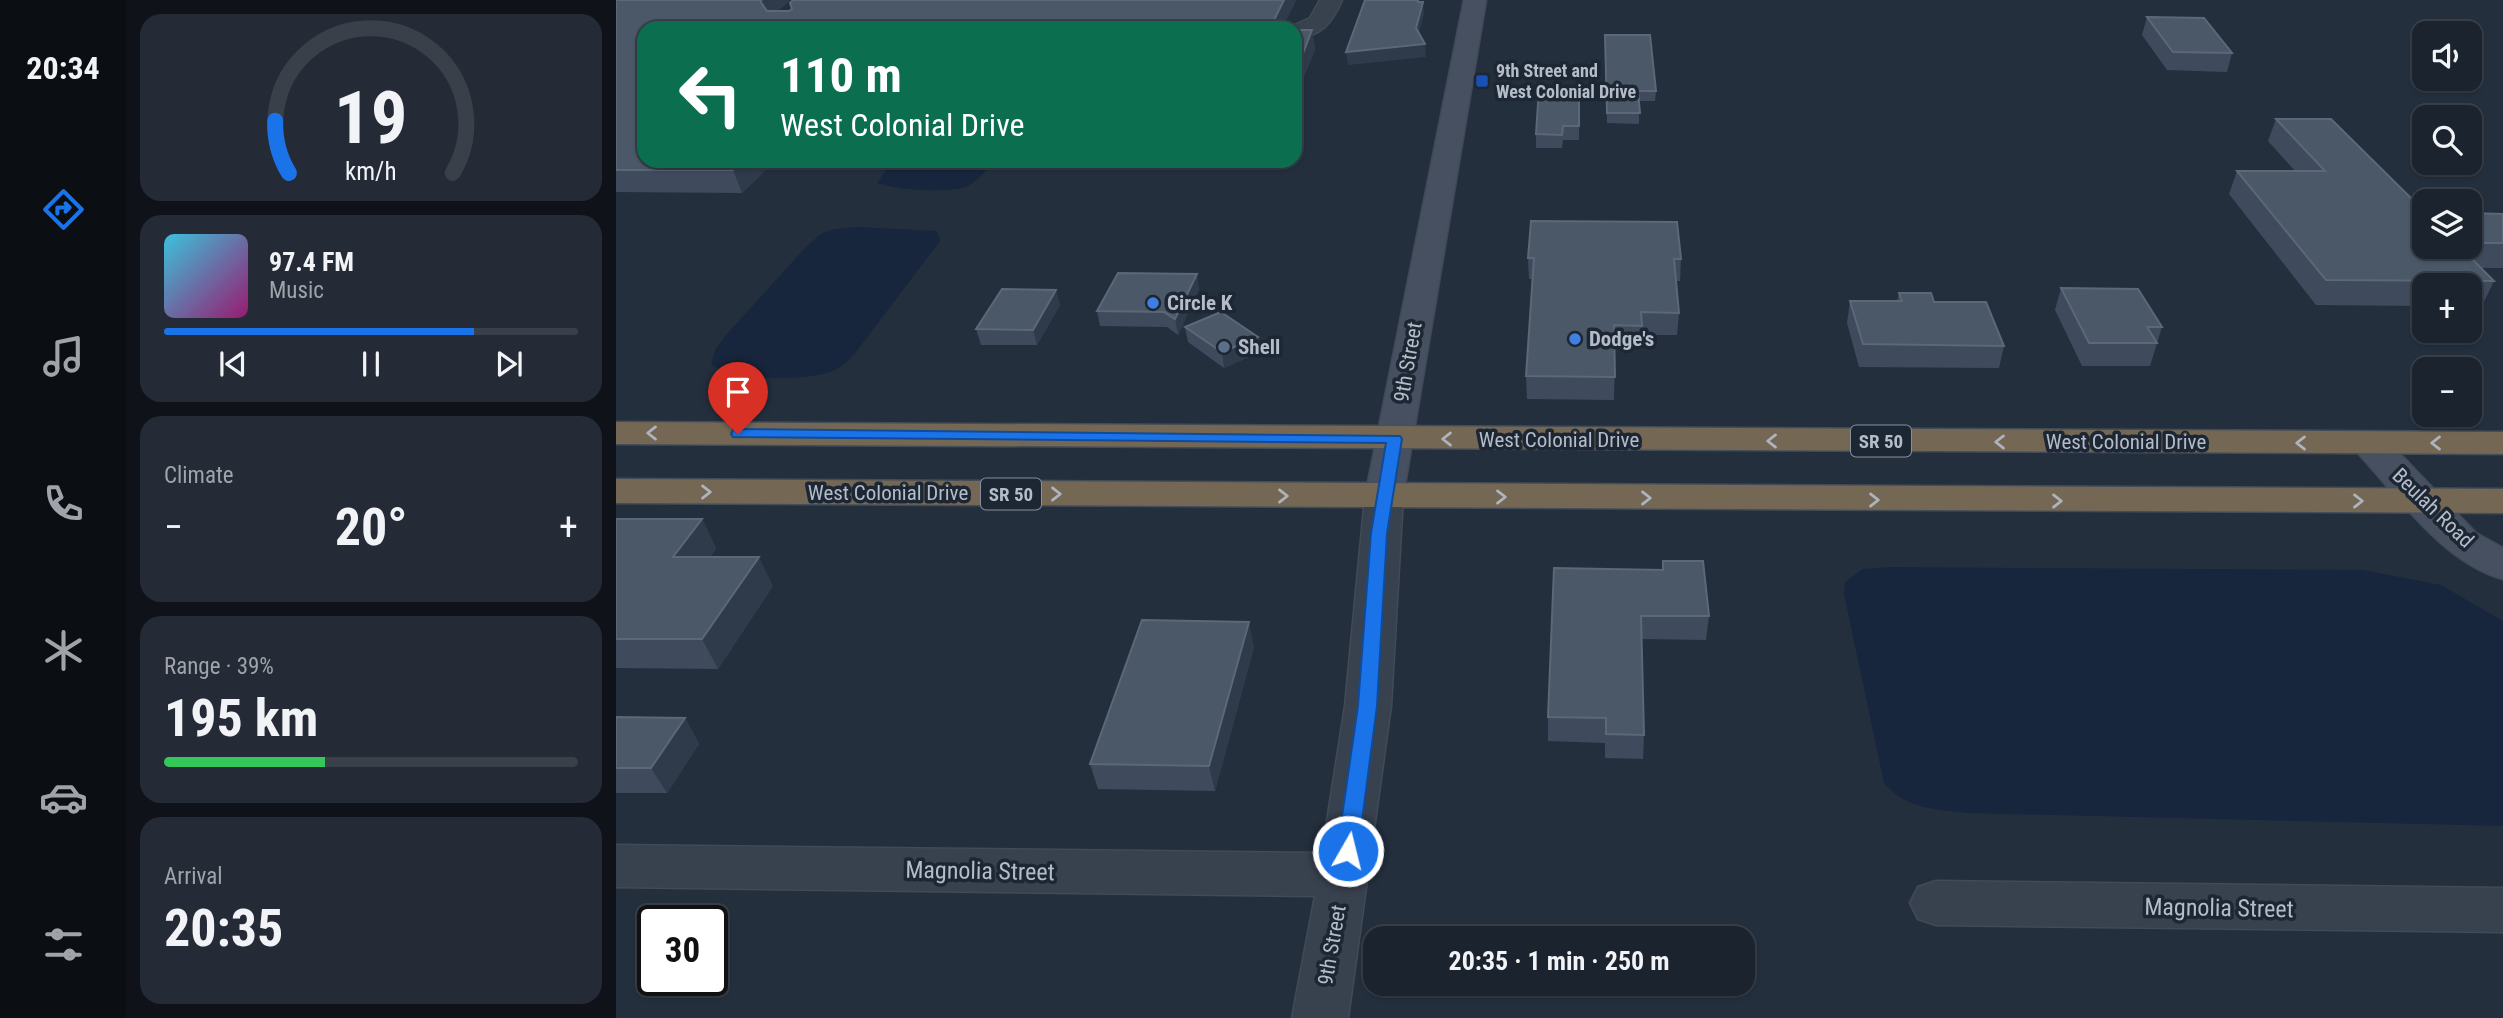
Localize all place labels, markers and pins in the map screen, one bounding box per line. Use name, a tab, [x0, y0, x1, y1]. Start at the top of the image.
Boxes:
place label: 9th Street and West Colonial Drive	[1496, 60, 1637, 102]
marker: 9th Street and West Colonial Drive	[1474, 73, 1490, 89]
place label: Circle K	[1167, 291, 1233, 315]
marker: Circle K	[1145, 295, 1161, 311]
place label: Dodge's	[1589, 327, 1654, 351]
marker: Dodge's	[1567, 331, 1583, 347]
place label: Shell	[1238, 335, 1280, 359]
marker: Shell	[1216, 339, 1232, 355]
pin	[708, 362, 768, 434]

